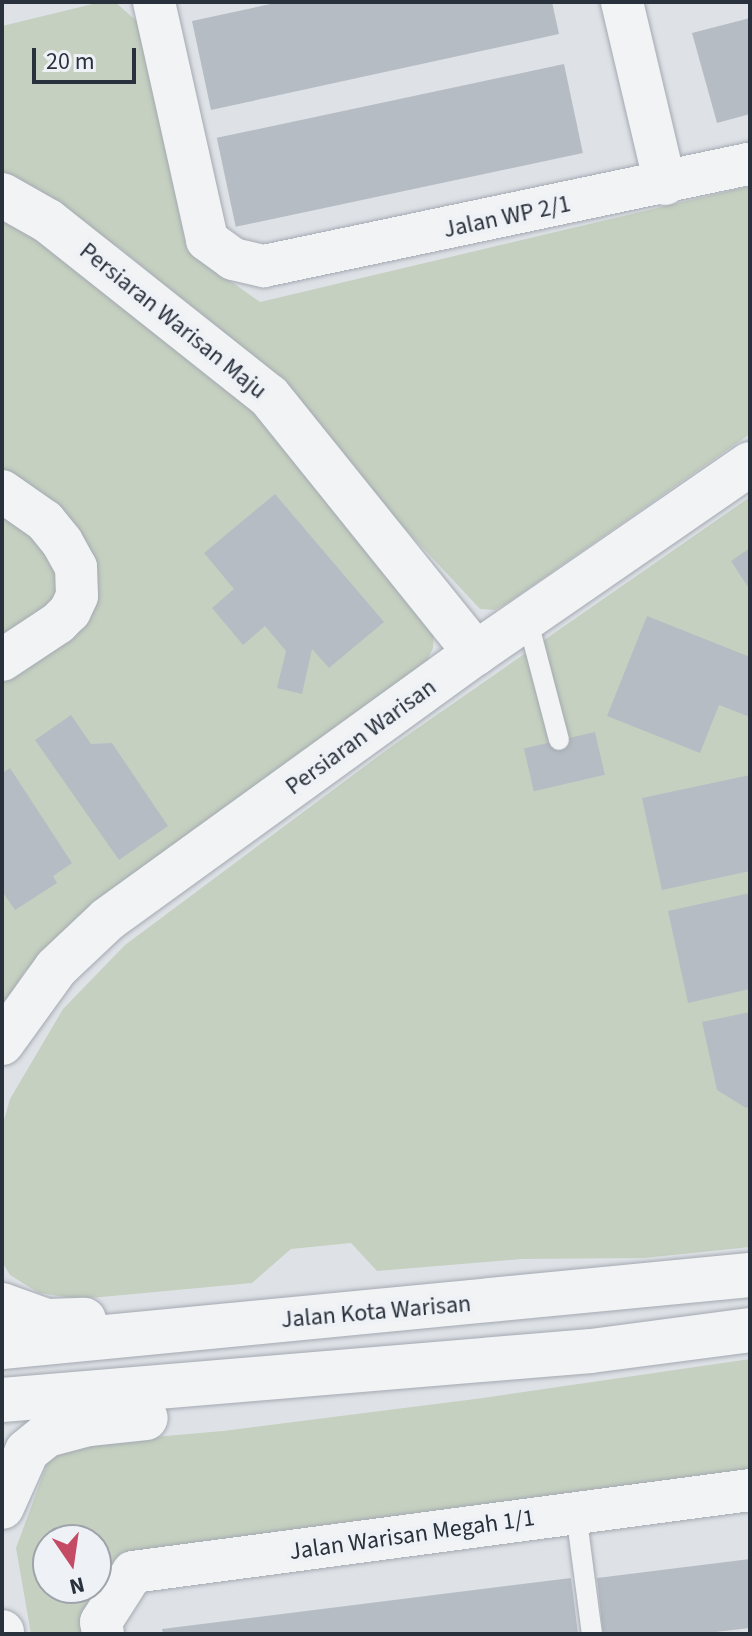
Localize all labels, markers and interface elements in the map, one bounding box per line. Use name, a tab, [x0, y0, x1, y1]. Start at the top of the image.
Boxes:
scale bar	[36, 32, 140, 82]
text: 20 m	[46, 44, 95, 79]
street label: Jalan WP 2/1	[441, 189, 573, 245]
street label: Persiaran Warisan Maju	[74, 237, 272, 405]
street label: Persiaran Warisan	[280, 673, 442, 801]
street label: Jalan Kota Warisan	[280, 1289, 472, 1335]
street label: Jalan Warisan Megah 1/1	[287, 1504, 537, 1566]
north arrow	[32, 1524, 112, 1604]
text: N	[66, 1568, 88, 1603]

